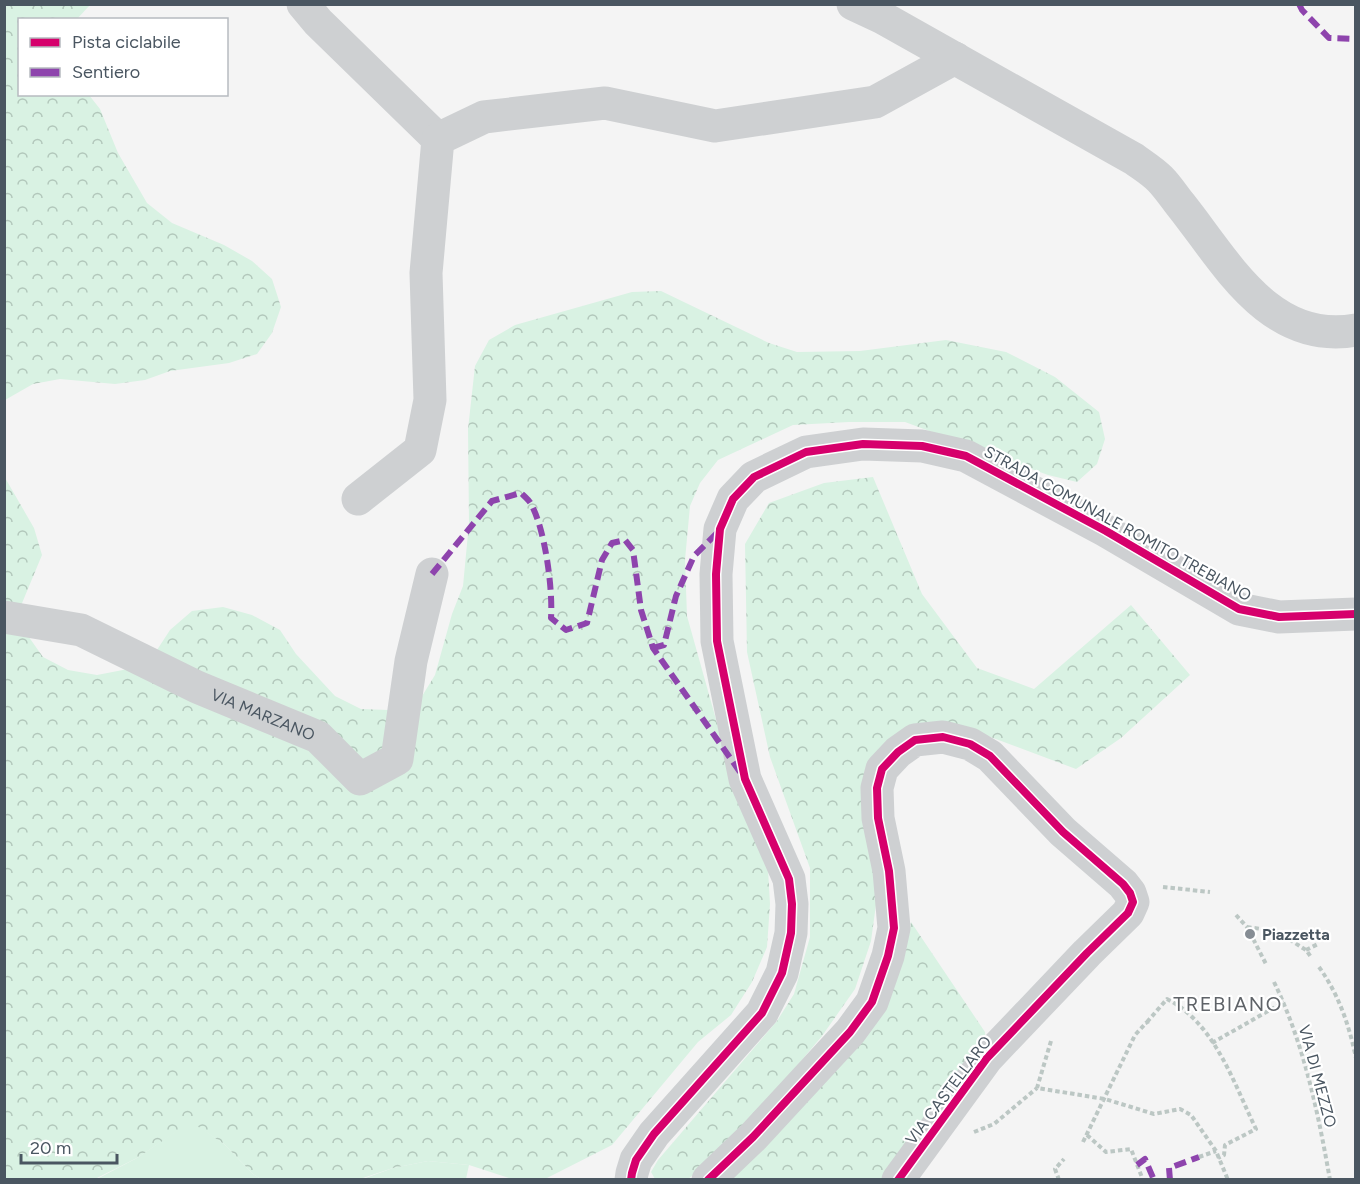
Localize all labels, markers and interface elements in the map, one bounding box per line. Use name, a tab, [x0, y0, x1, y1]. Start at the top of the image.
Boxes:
legend	[18, 18, 228, 96]
text: Pista ciclabile	[72, 31, 181, 53]
text: Sentiero	[72, 61, 140, 83]
street label: STRADA COMUNALE ROMITO TREBIANO	[981, 442, 1255, 605]
street label: VIA MARZANO	[208, 685, 318, 745]
place label: Piazzetta	[1262, 925, 1330, 944]
marker: Piazzetta	[1243, 927, 1257, 941]
district label: TREBIANO	[1173, 992, 1283, 1016]
street label: VIA DI MEZZO	[1295, 1023, 1340, 1130]
street label: VIA CASTELLARO	[902, 1032, 995, 1148]
scale bar	[21, 1127, 117, 1165]
text: 20 m	[30, 1137, 71, 1159]

